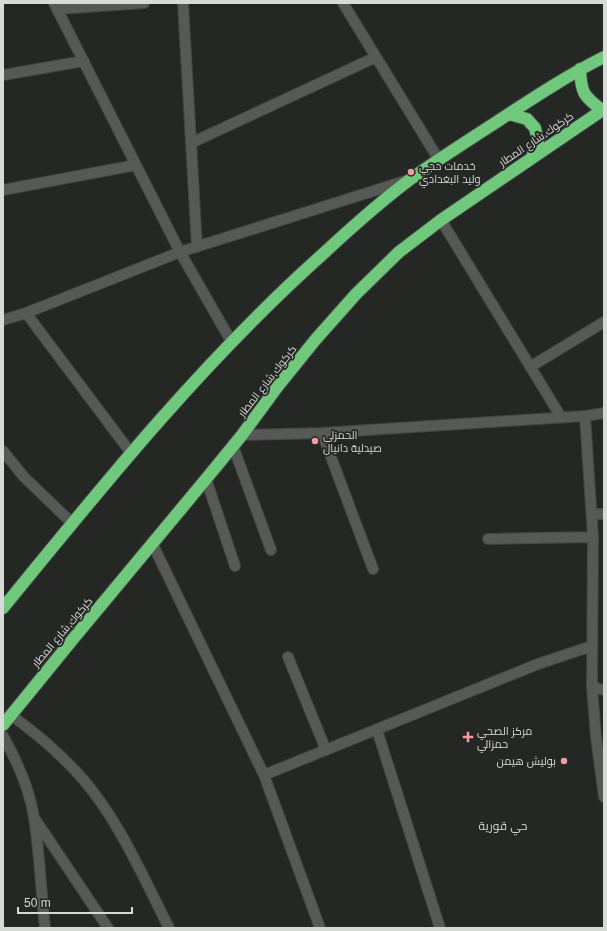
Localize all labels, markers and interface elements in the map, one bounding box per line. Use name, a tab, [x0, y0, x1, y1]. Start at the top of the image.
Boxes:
street label: كركوك,شارع المطار	[496, 110, 577, 171]
place label: خدمات حجي وليد البغدادي	[419, 160, 480, 188]
marker: خدمات حجي وليد البغدادي	[406, 167, 416, 177]
street label: كركوك,شارع المطار	[235, 343, 300, 421]
place label: الحمزلي صيدلية دانيال	[323, 429, 382, 455]
marker: الحمزلي صيدلية دانيال	[310, 436, 320, 446]
street label: كركوك,شارع المطار	[29, 595, 96, 671]
place label: مركز الصحي حمزالي	[477, 725, 532, 753]
marker: مركز الصحي حمزالي	[462, 731, 474, 743]
place label: بوليش هيمن	[497, 755, 556, 768]
marker: بوليش هيمن	[559, 756, 569, 766]
district label: حي قورية	[478, 819, 528, 836]
scale bar	[18, 889, 132, 915]
text: 50 m	[24, 896, 51, 910]

